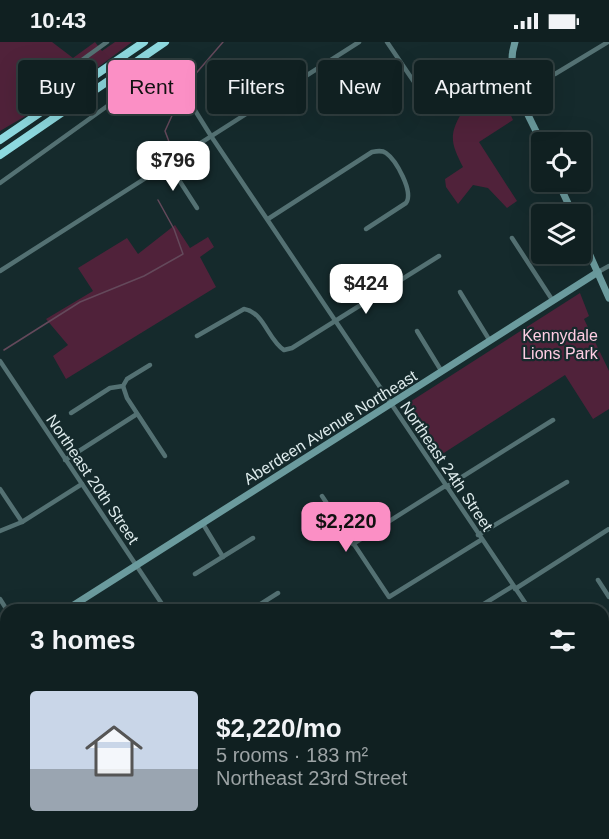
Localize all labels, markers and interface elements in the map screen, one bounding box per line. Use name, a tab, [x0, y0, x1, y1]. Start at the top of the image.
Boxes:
text: 10:43	[30, 8, 86, 33]
chip: Buy	[18, 60, 96, 114]
chip: Rent	[108, 60, 195, 114]
chip: Filters	[207, 60, 306, 114]
chip: New	[318, 60, 402, 114]
chip: Apartment	[414, 60, 553, 114]
map controls	[531, 132, 591, 264]
button: locate	[531, 132, 591, 192]
pin: $796	[137, 141, 209, 192]
text: $796	[151, 149, 195, 171]
button: layers	[531, 204, 591, 264]
pin: $424	[330, 264, 402, 315]
text: $424	[344, 272, 388, 294]
park label: Kennydale Lions Park	[522, 327, 599, 362]
street label: Aberdeen Avenue Northeast	[241, 367, 420, 488]
street label: Northeast 24th Street	[397, 398, 496, 535]
street label: Northeast 20th Street	[43, 411, 142, 548]
pin: $2,220	[297, 502, 395, 553]
text: $2,220	[315, 510, 377, 532]
icon: filters	[546, 624, 579, 657]
text: 3 homes	[30, 625, 136, 655]
text: $2,220/mo	[216, 713, 342, 743]
icon: home	[78, 715, 150, 787]
text: 5 rooms · 183 m²	[216, 744, 368, 766]
text: Northeast 23rd Street	[216, 767, 407, 789]

